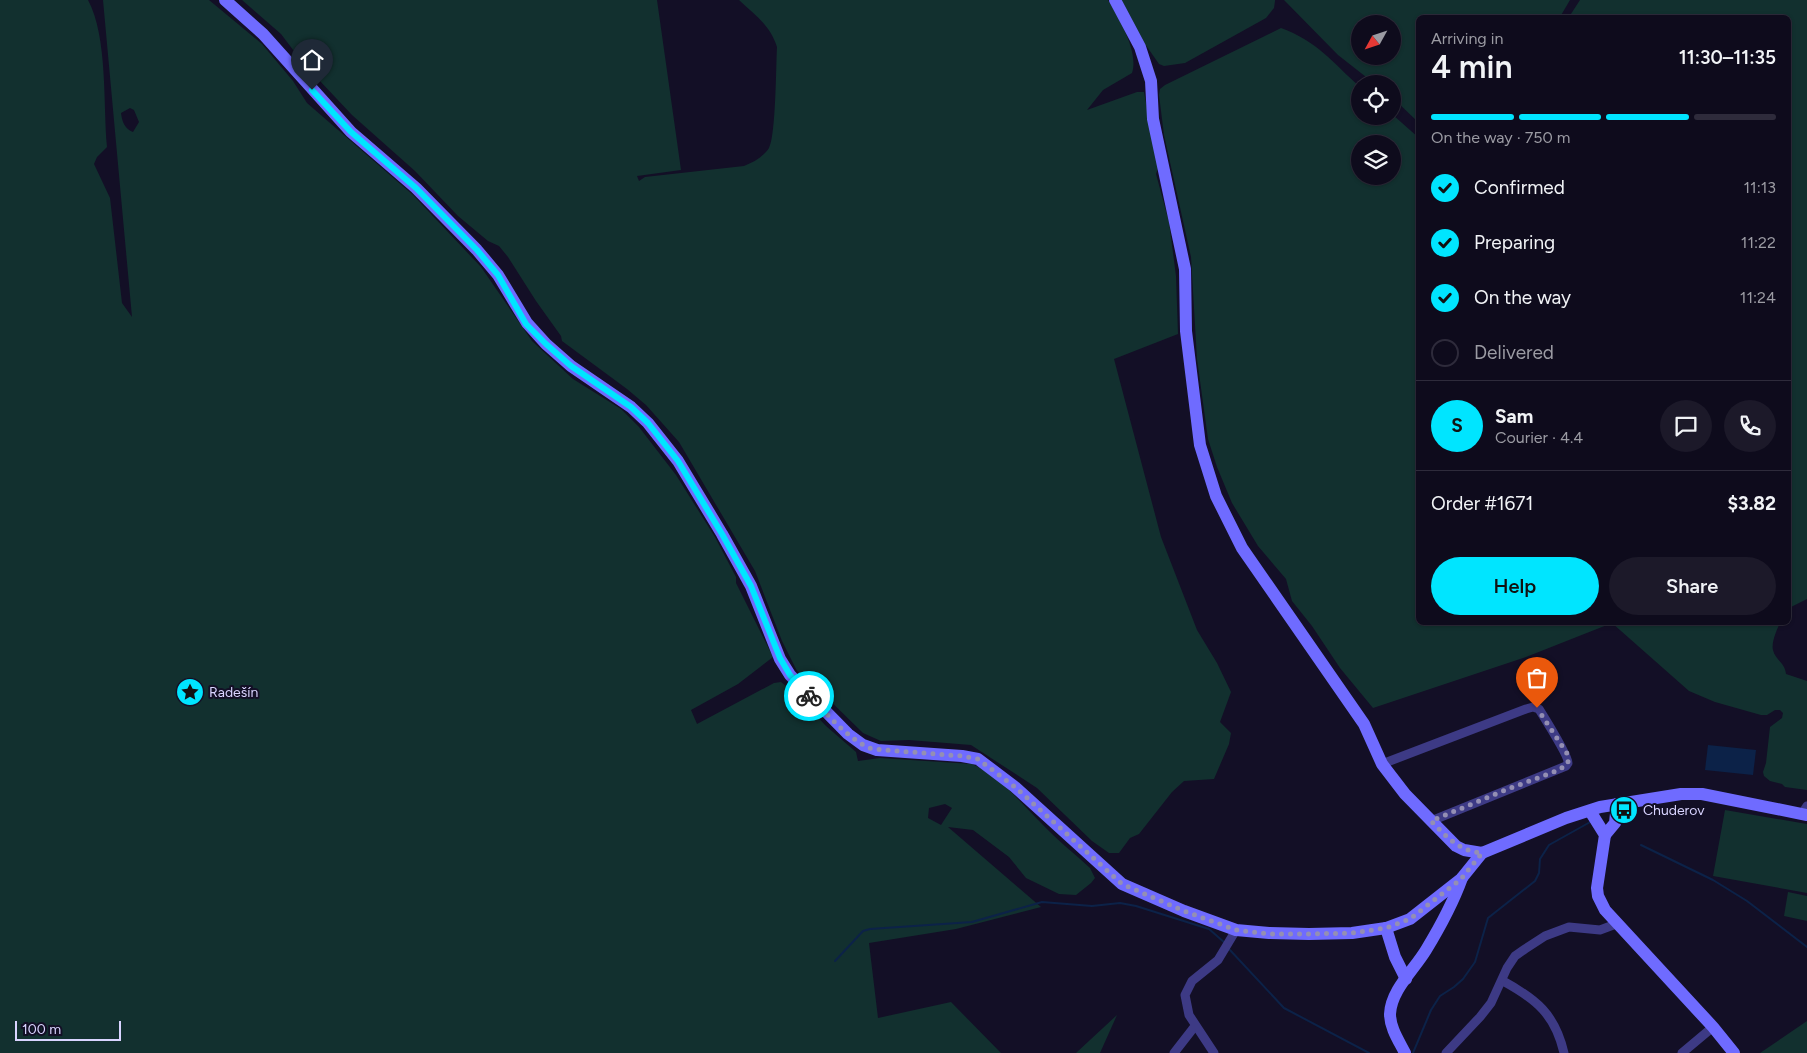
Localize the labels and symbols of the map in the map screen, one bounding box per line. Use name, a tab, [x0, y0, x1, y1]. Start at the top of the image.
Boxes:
north arrow	[1351, 15, 1401, 65]
pin	[291, 39, 333, 90]
pin	[1516, 657, 1558, 708]
courier	[784, 671, 834, 721]
place icon: Radešín	[175, 677, 205, 707]
place label: Radešín	[209, 684, 259, 701]
bus stop icon: Chuderov	[1609, 795, 1639, 825]
place label: Chuderov	[1643, 802, 1705, 819]
scale bar	[15, 1018, 121, 1041]

